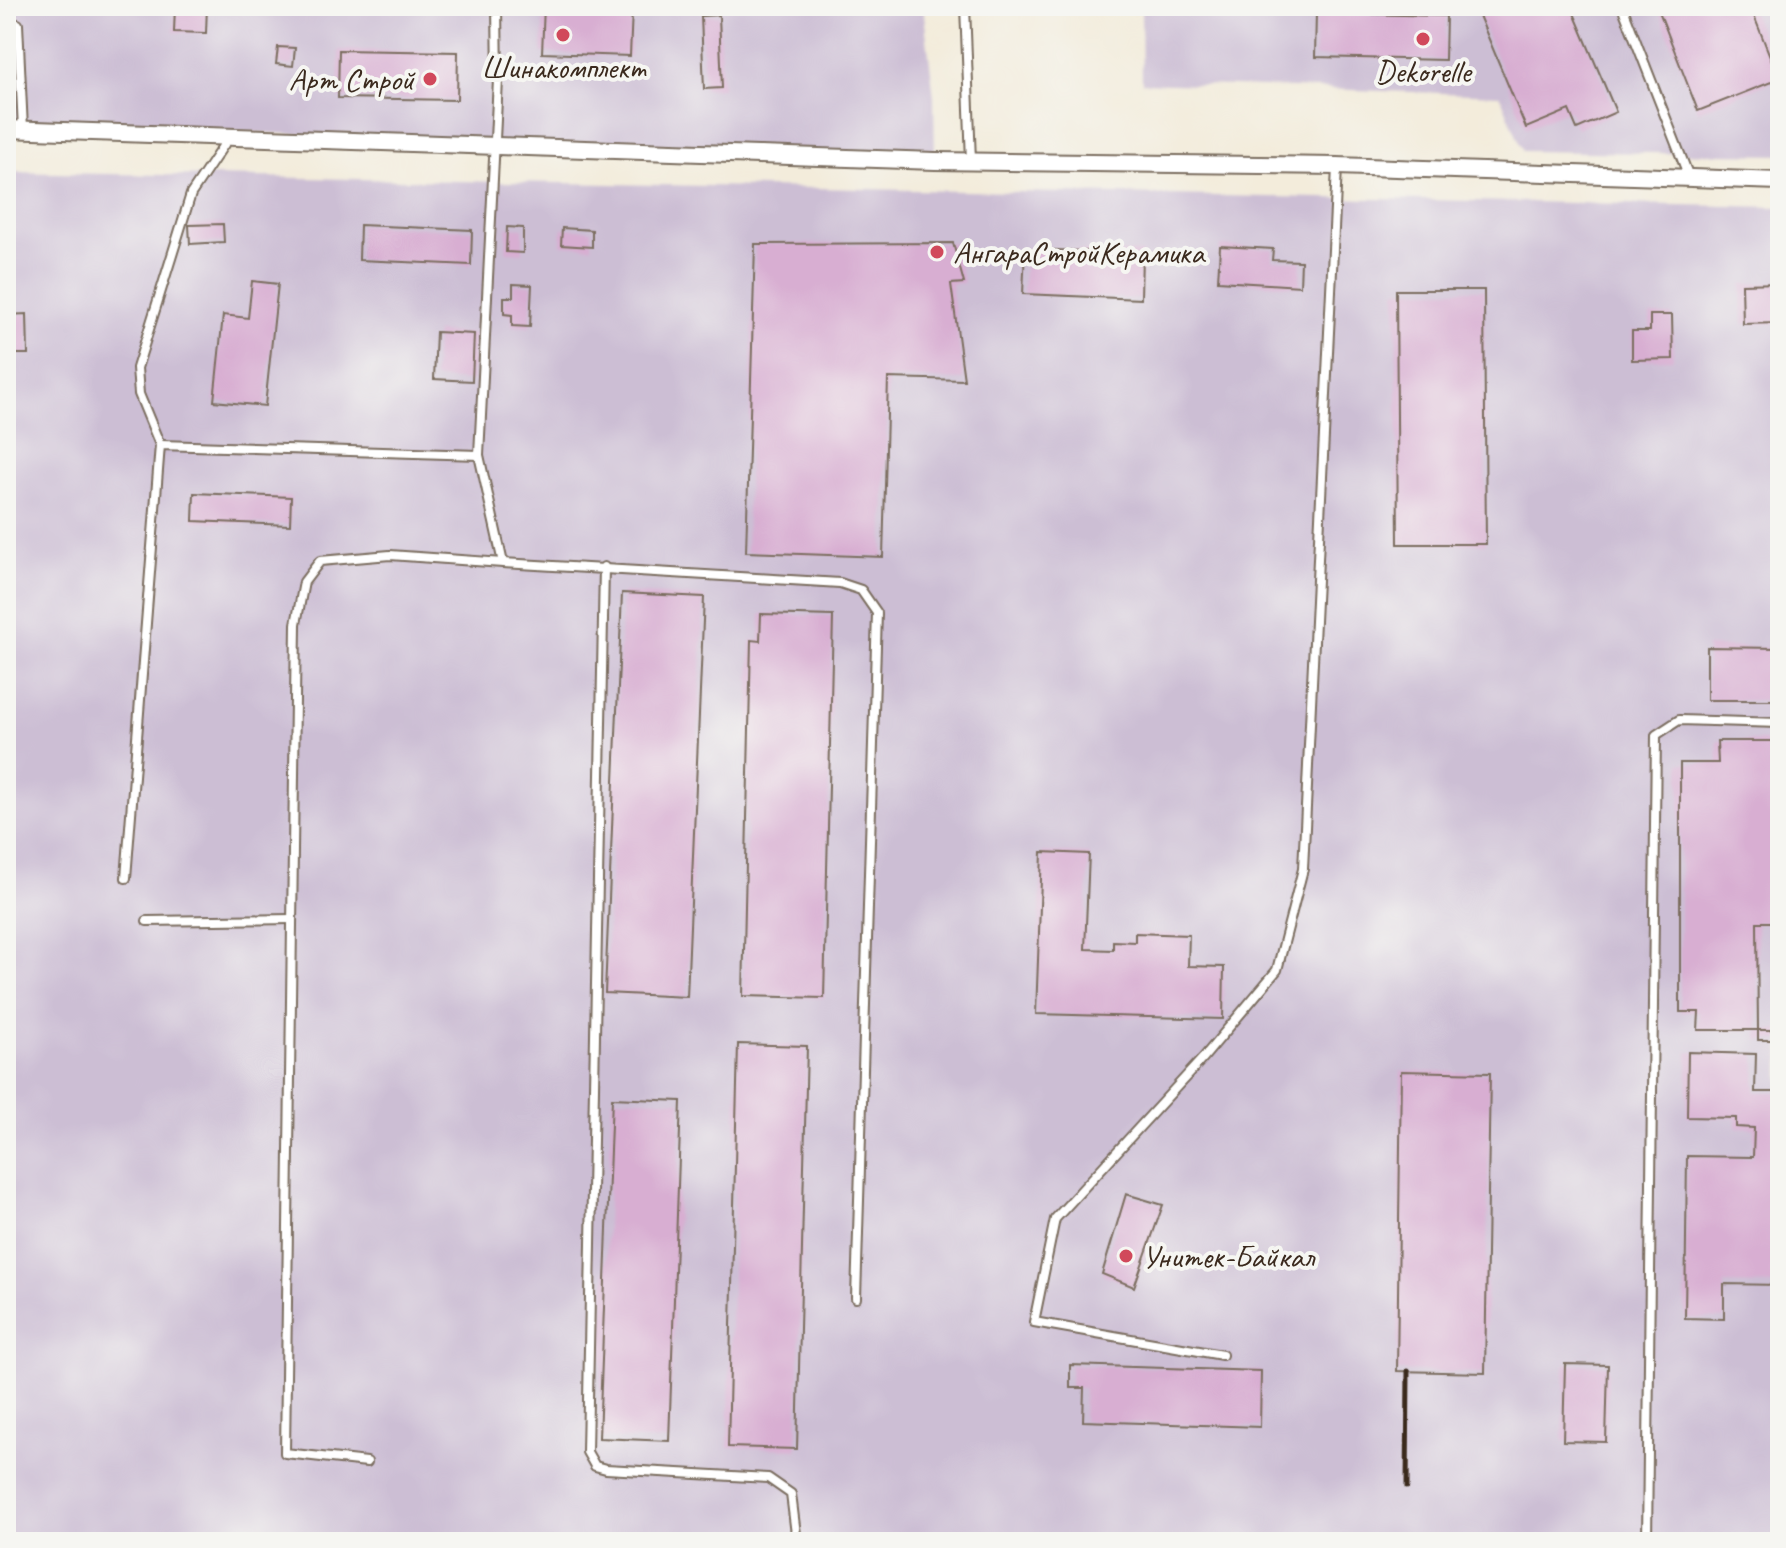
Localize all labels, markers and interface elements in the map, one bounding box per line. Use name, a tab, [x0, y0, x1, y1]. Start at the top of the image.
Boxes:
marker: Шинакомплект	[554, 26, 572, 44]
marker: Dekorelle	[1414, 30, 1432, 48]
place label: Шинакомплект	[481, 47, 648, 88]
place label: Dekorelle	[1375, 51, 1473, 92]
place label: Арт Строй	[289, 59, 416, 100]
marker: Арт Строй	[421, 70, 439, 88]
place label: АнгараСтройКерамика	[953, 232, 1206, 273]
marker: АнгараСтройКерамика	[928, 243, 946, 261]
place label: Унитек-Байкал	[1142, 1236, 1316, 1277]
marker: Унитек-Байкал	[1117, 1247, 1135, 1265]

